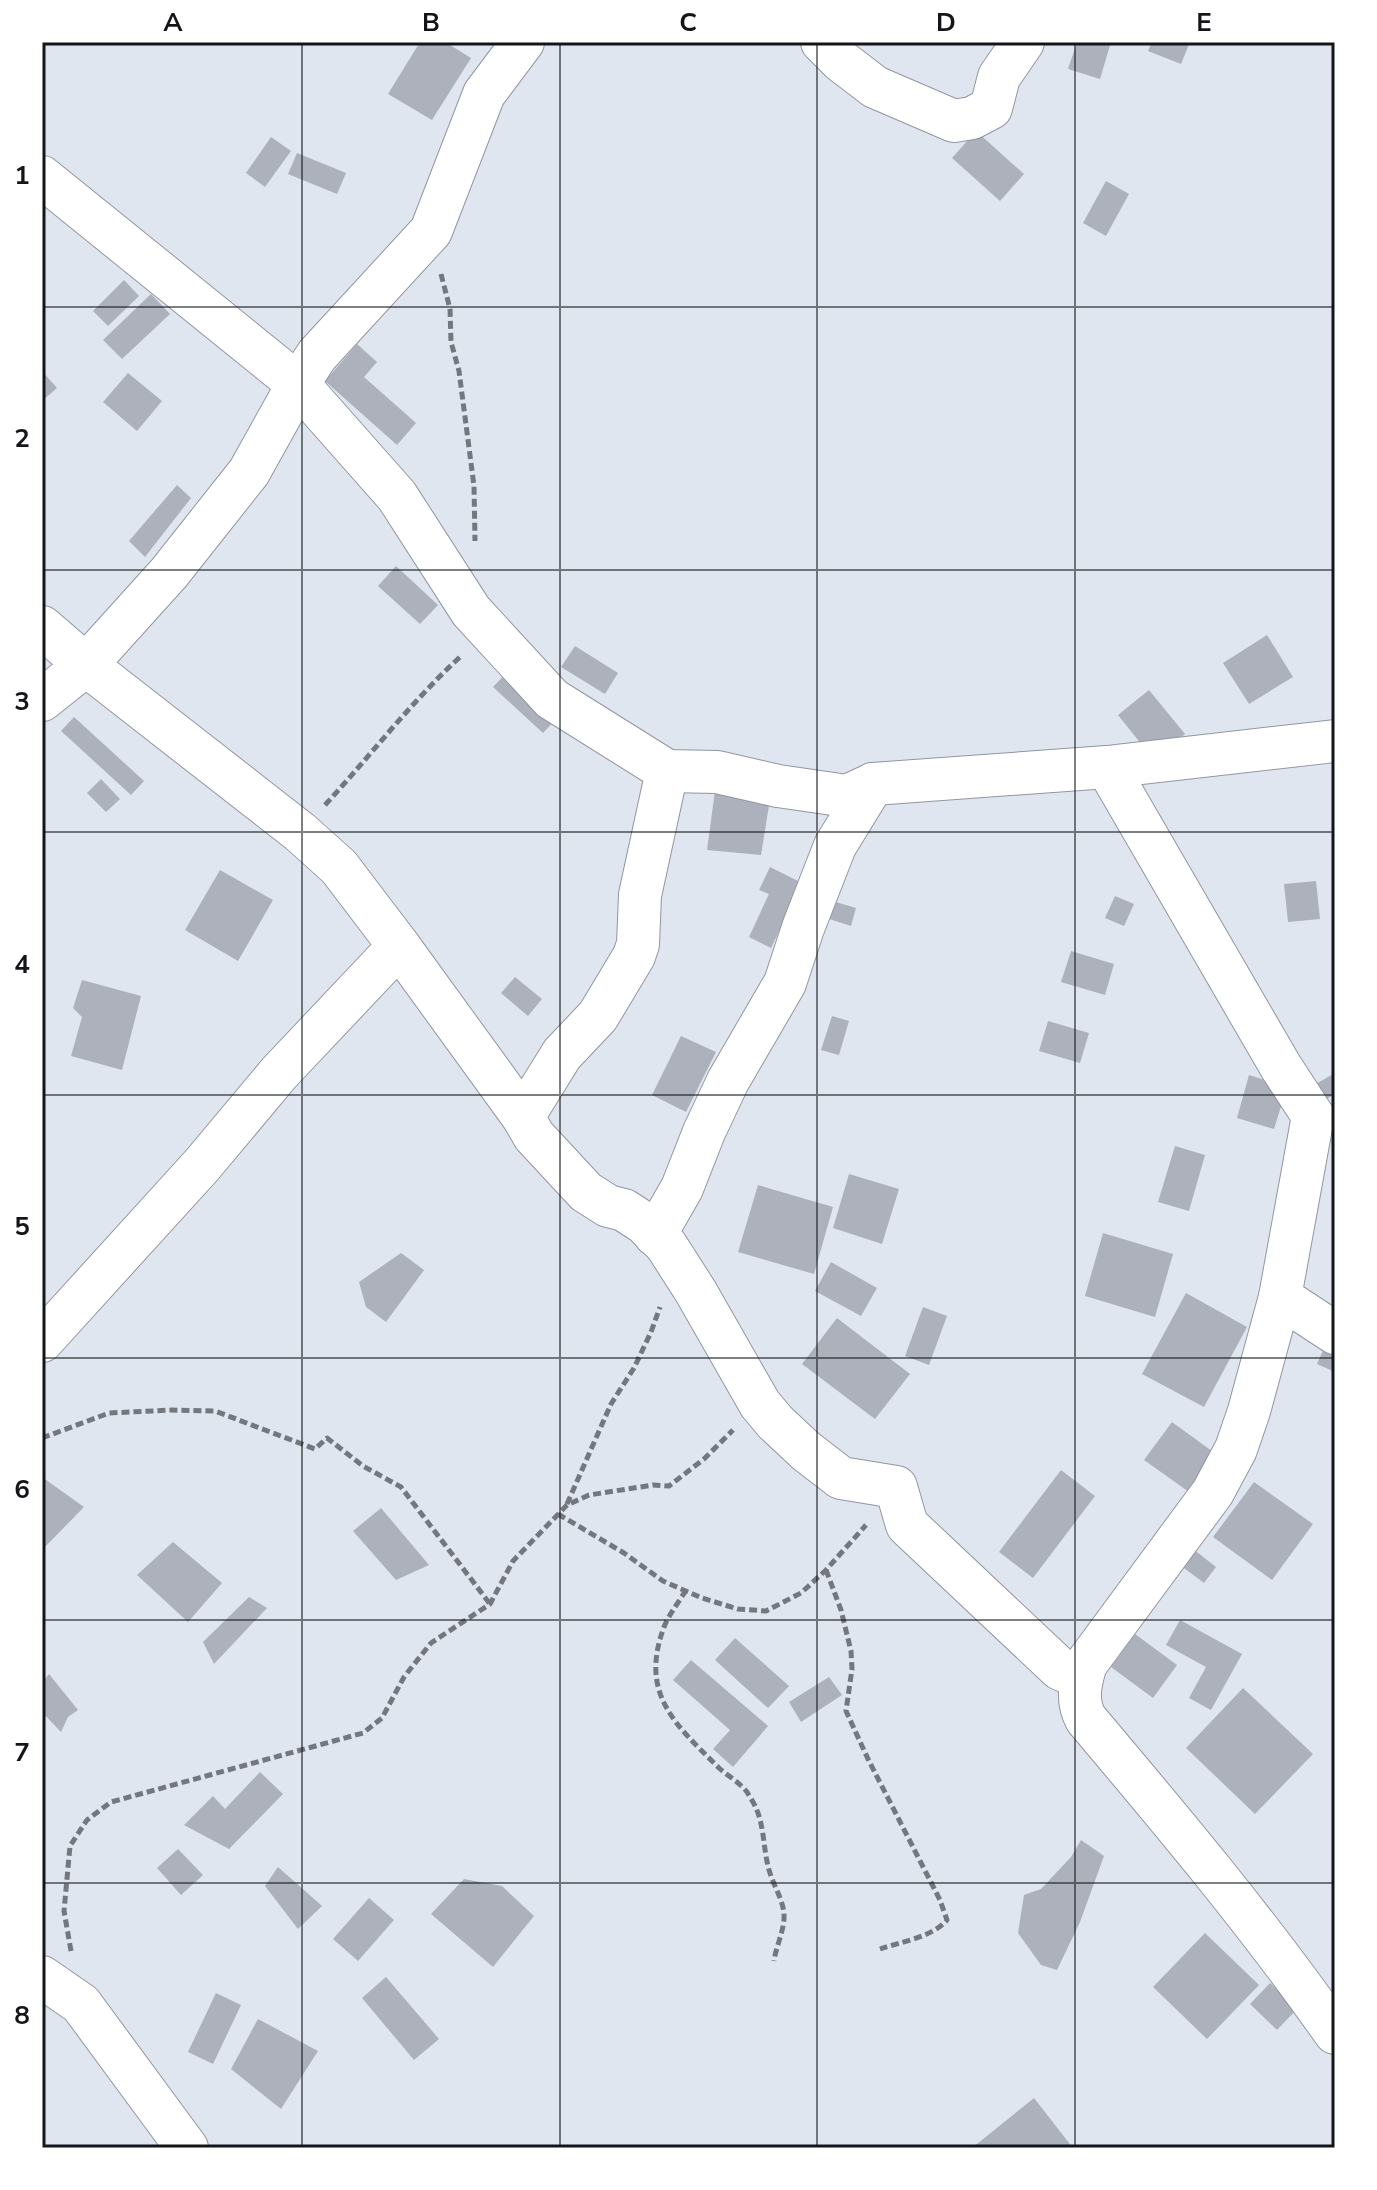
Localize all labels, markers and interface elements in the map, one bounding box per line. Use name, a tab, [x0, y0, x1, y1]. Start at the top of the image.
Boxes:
text: A	[163, 5, 183, 40]
text: B	[422, 5, 440, 40]
text: C	[679, 5, 697, 40]
text: D	[936, 5, 956, 40]
text: E	[1196, 5, 1212, 40]
text: 1	[14, 158, 30, 193]
text: 2	[14, 421, 30, 456]
text: 3	[14, 684, 30, 719]
text: 4	[14, 947, 30, 982]
text: 5	[14, 1209, 30, 1244]
text: 6	[14, 1472, 30, 1507]
text: 7	[14, 1735, 30, 1770]
text: 8	[14, 1998, 30, 2033]

